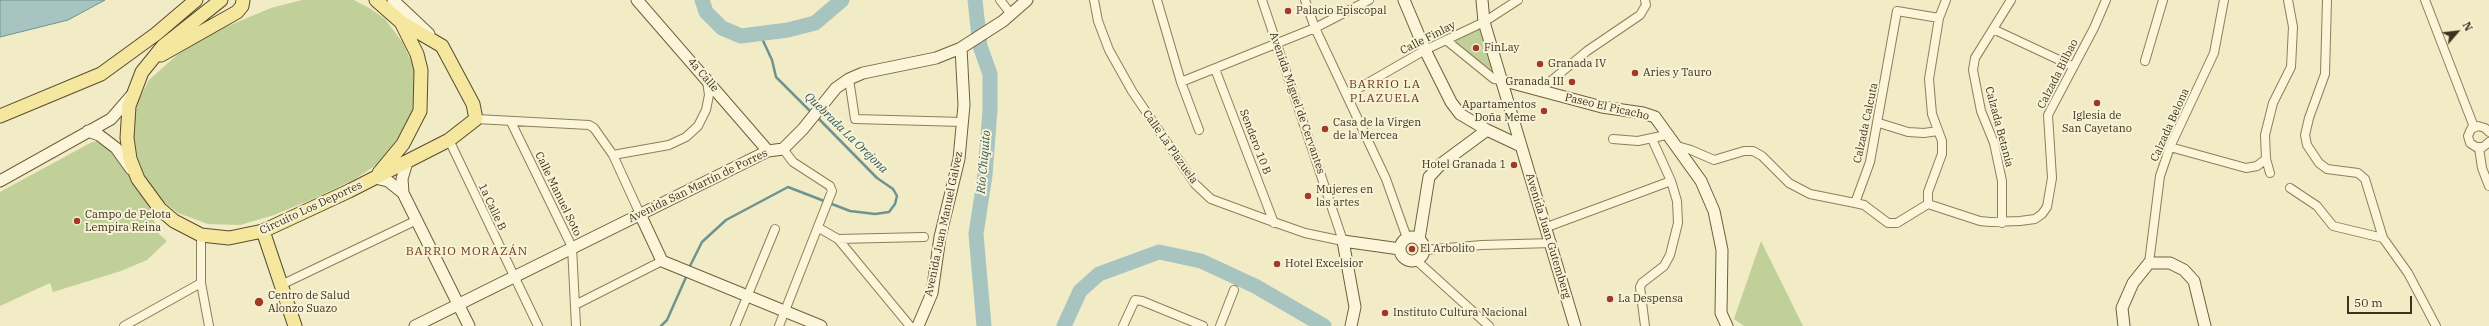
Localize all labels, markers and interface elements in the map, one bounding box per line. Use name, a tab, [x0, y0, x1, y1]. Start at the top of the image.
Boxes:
place label: Palacio Episcopal	[1296, 4, 1386, 18]
marker: Palacio Episcopal	[1283, 6, 1293, 16]
north arrow	[2437, 12, 2477, 52]
street label: Calle Finlay	[1398, 18, 1458, 58]
text: N	[2459, 19, 2476, 33]
street label: Avenida Miguel de Cervantes	[1266, 30, 1328, 176]
street label: Calzada Bilbao	[2035, 37, 2081, 111]
place label: FinLay	[1484, 41, 1519, 55]
marker: FinLay	[1471, 43, 1481, 53]
street label: 4a Calle	[685, 55, 721, 95]
place label: Granada IV	[1548, 57, 1606, 71]
marker: Granada IV	[1535, 59, 1545, 69]
place label: Aries y Tauro	[1643, 66, 1712, 80]
marker: Aries y Tauro	[1630, 68, 1640, 78]
place label: Granada III	[1505, 75, 1564, 89]
marker: Granada III	[1567, 77, 1577, 87]
district label: BARRIO LA PLAZUELA	[1349, 78, 1421, 106]
street label: Calzada Calcuta	[1851, 82, 1881, 164]
street label: Calzada Betania	[1982, 85, 2016, 169]
street label: Calzada Belona	[2148, 86, 2192, 164]
water label: Quebrada La Orejona	[801, 90, 891, 176]
street label: Paseo El Picacho	[1563, 91, 1651, 123]
place label: Apartamentos Doña Meme	[1462, 98, 1536, 124]
marker: Iglesia de San Cayetano	[2092, 98, 2102, 108]
marker: Apartamentos Doña Meme	[1539, 106, 1549, 116]
street label: Calle La Plazuela	[1140, 108, 1200, 186]
street label: Sendero 10 B	[1237, 108, 1273, 176]
place label: Iglesia de San Cayetano	[2062, 109, 2132, 135]
place label: Casa de la Virgen de la Mercea	[1333, 116, 1421, 142]
marker: Casa de la Virgen de la Mercea	[1320, 124, 1330, 134]
water label: Río Chiquito	[974, 130, 994, 194]
street label: Avenida San Martín de Porres	[626, 146, 770, 226]
street label: Calle Manuel Soto	[532, 150, 584, 238]
street label: Avenida Juan Manuel Galvez	[922, 150, 966, 298]
place label: Hotel Granada 1	[1422, 158, 1506, 172]
marker: Hotel Granada 1	[1509, 160, 1519, 170]
street label: Avenida Juan Gutemberg	[1523, 172, 1573, 300]
street label: Circuito Los Deportes	[258, 178, 364, 238]
street label: 1a Calle B	[475, 181, 509, 233]
place label: Mujeres en las artes	[1316, 183, 1373, 209]
marker: Mujeres en las artes	[1303, 191, 1313, 201]
place label: Campo de Pelota Lempira Reina	[85, 208, 171, 234]
marker: Campo de Pelota Lempira Reina	[72, 216, 82, 226]
place label: El Arbolito	[1420, 242, 1475, 256]
marker: El Arbolito	[1407, 244, 1417, 254]
district label: BARRIO MORAZÁN	[406, 245, 528, 259]
place label: Hotel Excelsior	[1285, 257, 1363, 271]
marker: Hotel Excelsior	[1272, 259, 1282, 269]
scale bar	[2349, 288, 2414, 314]
place label: Centro de Salud Alonzo Suazo	[268, 289, 350, 315]
place label: La Despensa	[1618, 292, 1683, 306]
marker: La Despensa	[1605, 294, 1615, 304]
text: 50 m	[2354, 295, 2383, 310]
marker: Centro de Salud Alonzo Suazo	[253, 296, 265, 308]
place label: Instituto Cultura Nacional	[1393, 306, 1527, 320]
marker: Instituto Cultura Nacional	[1380, 308, 1390, 318]

